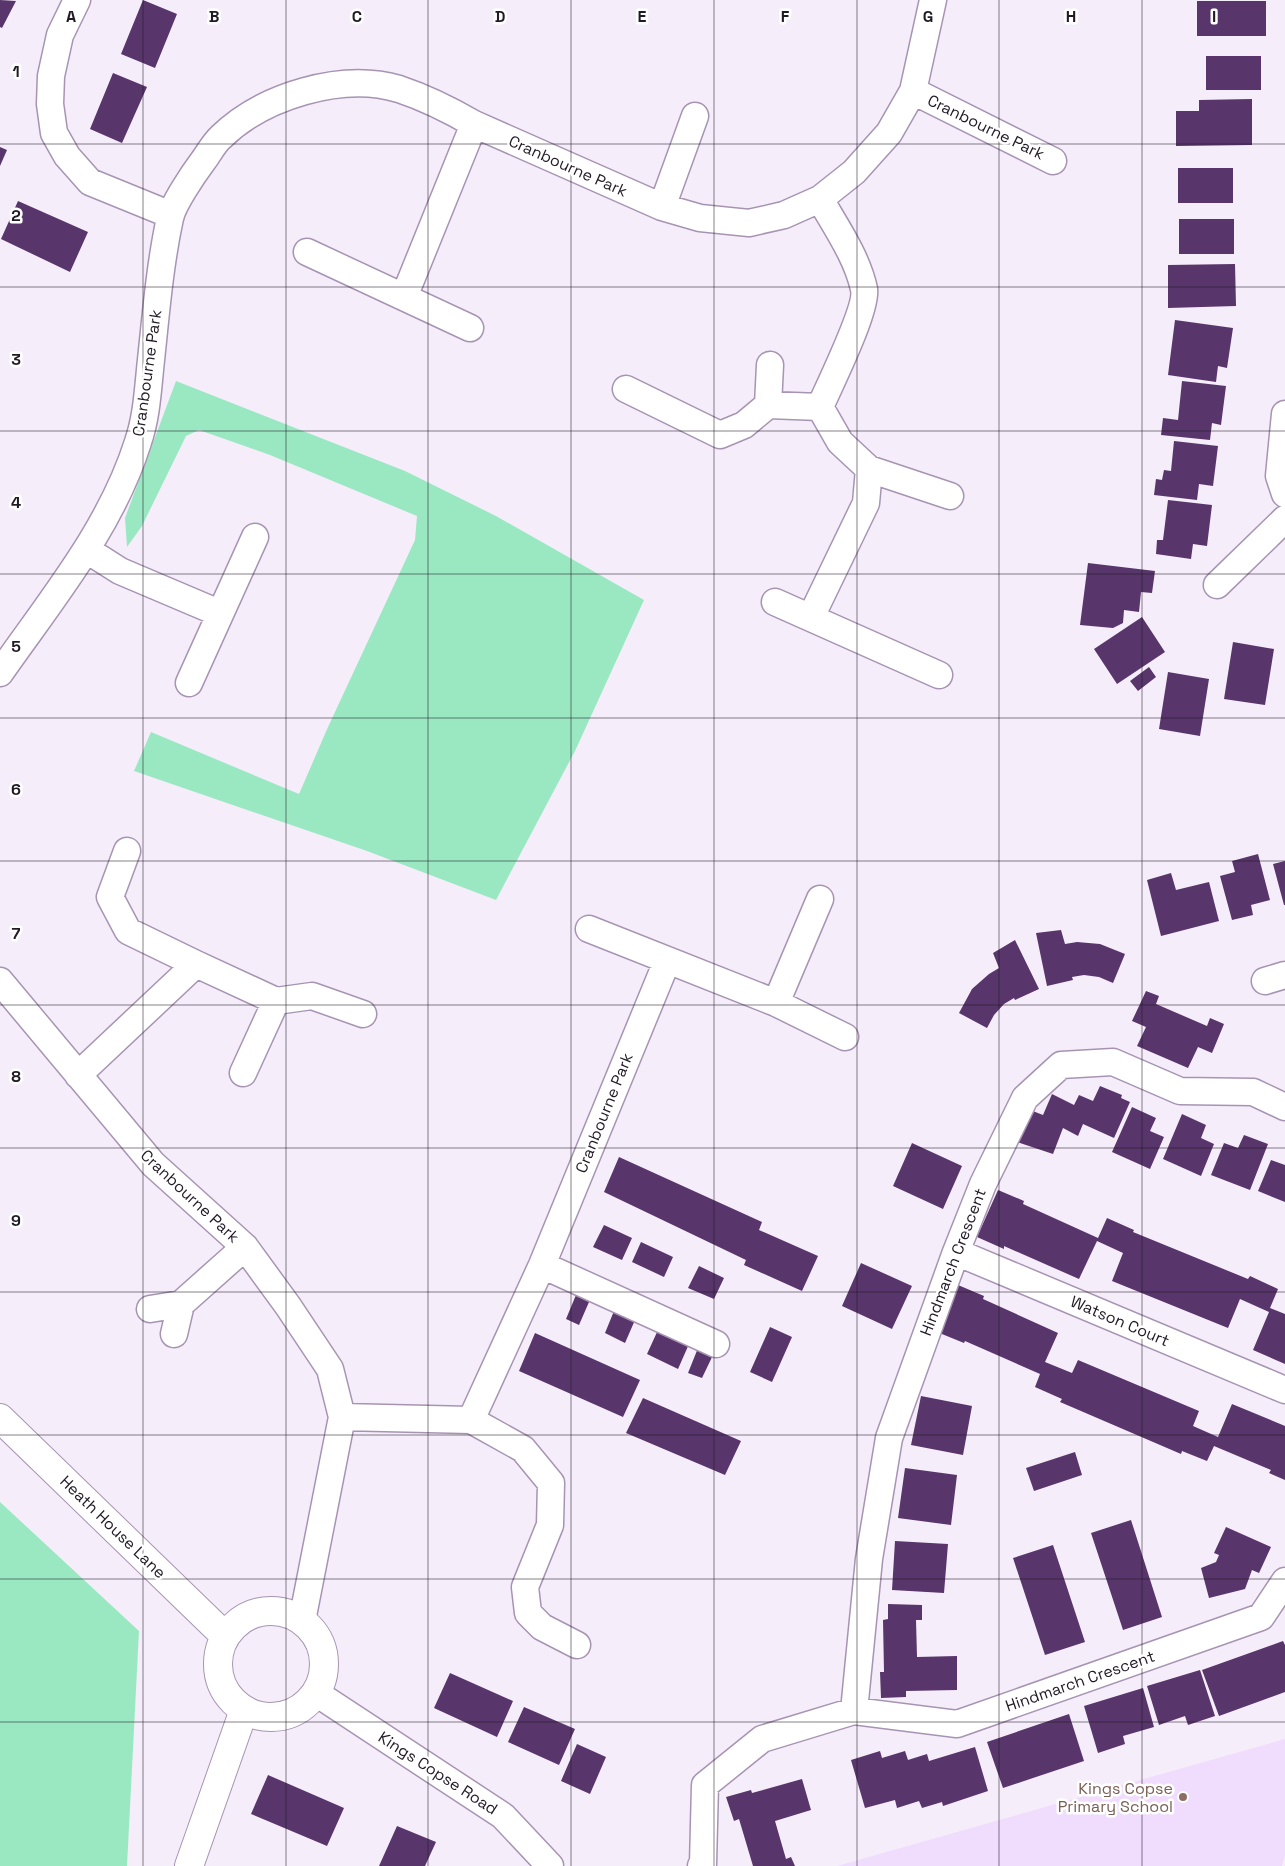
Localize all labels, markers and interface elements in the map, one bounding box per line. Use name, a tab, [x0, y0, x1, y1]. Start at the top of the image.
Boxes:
text: A	[66, 6, 76, 27]
text: B	[209, 6, 219, 27]
text: C	[352, 6, 362, 27]
text: D	[495, 6, 505, 27]
text: E	[638, 6, 647, 27]
text: F	[781, 6, 790, 27]
text: G	[923, 6, 933, 27]
text: H	[1066, 6, 1076, 27]
text: I	[1212, 6, 1216, 27]
text: 1	[12, 61, 20, 82]
street label: Cranbourne Park	[924, 90, 1048, 165]
street label: Cranbourne Park	[505, 130, 631, 202]
text: 2	[11, 205, 21, 226]
street label: Cranbourne Park	[128, 308, 166, 438]
text: 3	[11, 349, 21, 370]
text: 4	[11, 492, 21, 513]
text: 5	[11, 636, 21, 657]
text: 6	[11, 779, 21, 800]
text: 7	[12, 923, 21, 944]
street label: Cranbourne Park	[570, 1049, 638, 1176]
text: 8	[11, 1066, 21, 1087]
street label: Cranbourne Park	[136, 1145, 244, 1247]
street label: Hindmarch Crescent	[915, 1185, 991, 1339]
text: 9	[11, 1210, 21, 1231]
street label: Watson Court	[1067, 1291, 1173, 1351]
street label: Heath House Lane	[56, 1471, 170, 1583]
street label: Hindmarch Crescent	[1003, 1646, 1157, 1716]
street label: Kings Copse Road	[374, 1727, 502, 1819]
place label: Kings Copse Primary School	[1058, 1778, 1173, 1817]
marker: Kings Copse Primary School	[1177, 1791, 1189, 1803]

